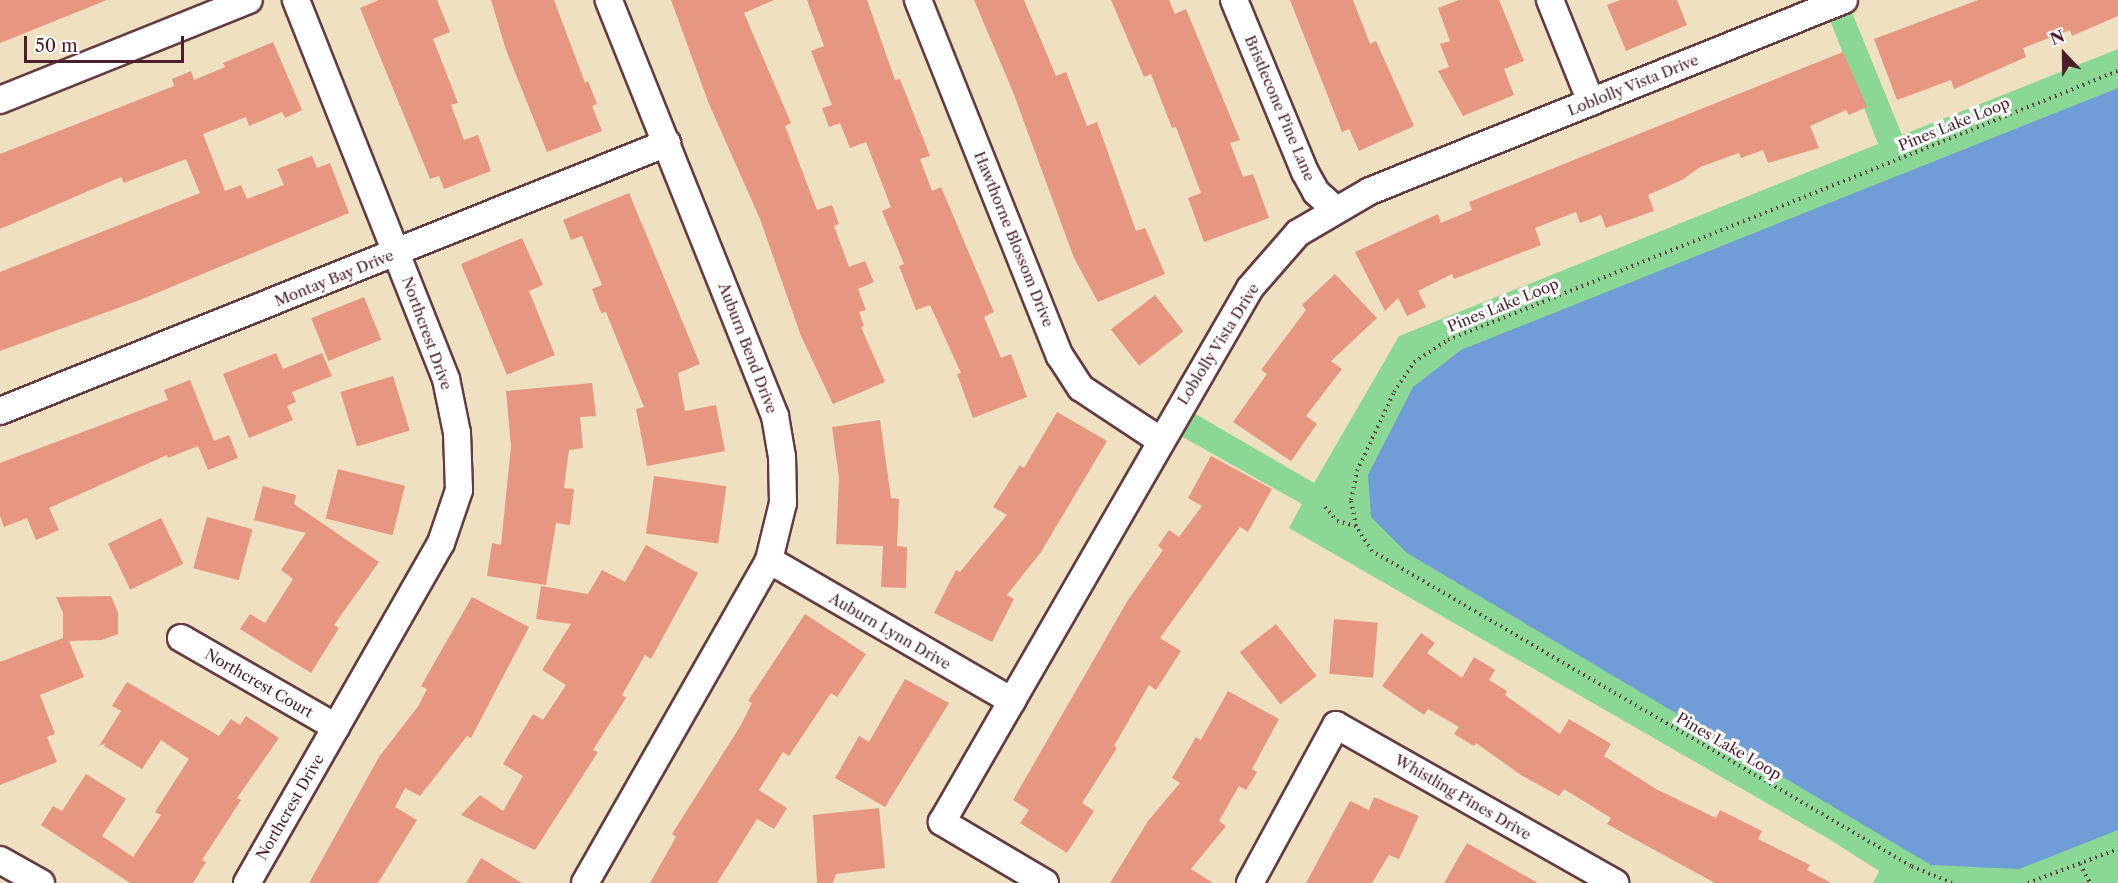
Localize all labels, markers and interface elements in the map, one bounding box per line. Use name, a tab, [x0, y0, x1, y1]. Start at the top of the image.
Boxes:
scale bar	[27, 24, 188, 62]
north arrow	[2034, 24, 2094, 84]
text: N	[2047, 25, 2067, 49]
street label: Bristlecone Pine Lane	[1241, 32, 1319, 184]
text: 50 m	[35, 35, 78, 57]
street label: Loblolly Vista Drive	[1564, 50, 1702, 120]
street label: Pines Lake Loop	[1896, 93, 2012, 155]
street label: Hawthorne Blossom Drive	[970, 149, 1058, 329]
street label: Montay Bay Drive	[271, 246, 397, 310]
street label: Northcrest Drive	[398, 274, 456, 392]
street label: Pines Lake Loop	[1445, 274, 1561, 336]
street label: Loblolly Vista Drive	[1173, 279, 1263, 409]
street label: Auburn Bend Drive	[715, 280, 781, 416]
street label: Auburn Lynn Drive	[826, 589, 954, 673]
street label: Northcrest Court	[202, 645, 316, 721]
street label: Pines Lake Loop	[1673, 709, 1785, 783]
street label: Northcrest Drive	[252, 751, 328, 863]
street label: Whistling Pines Drive	[1392, 751, 1534, 843]

